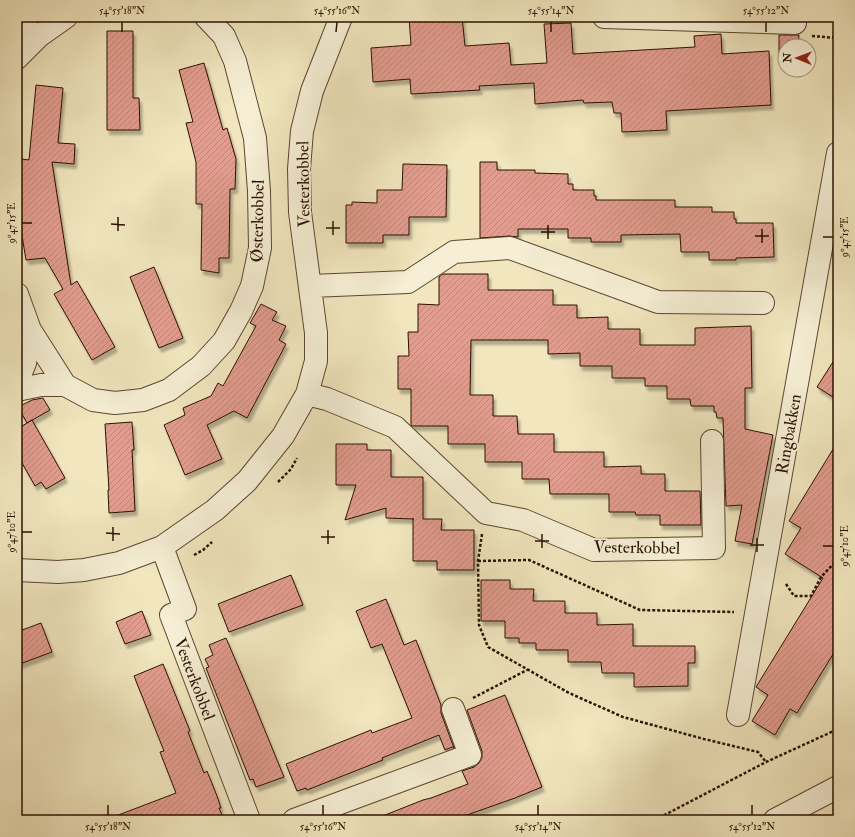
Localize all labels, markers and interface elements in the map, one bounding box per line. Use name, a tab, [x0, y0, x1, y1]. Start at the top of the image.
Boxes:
text: 54°55'18"N	[99, 5, 145, 17]
text: 54°55'16"N	[314, 5, 360, 17]
text: 54°55'14"N	[528, 5, 574, 17]
text: 54°55'12"N	[743, 5, 789, 17]
north arrow	[777, 38, 817, 78]
text: N	[781, 52, 794, 64]
street label: Vesterkobbel	[292, 140, 315, 227]
street label: Østerkobbel	[246, 179, 269, 263]
text: 9°47'15"E	[6, 203, 18, 244]
text: 9°47'15"E	[839, 217, 851, 258]
street label: Ringbakken	[771, 392, 806, 476]
text: 9°47'10"E	[6, 511, 18, 554]
text: 9°47'10"E	[839, 525, 851, 568]
street label: Vesterkobbel	[594, 536, 681, 559]
street label: Vesterkobbel	[169, 635, 220, 724]
text: 54°55'18"N	[85, 821, 131, 833]
text: 54°55'16"N	[300, 821, 346, 833]
text: 54°55'14"N	[515, 821, 561, 833]
text: 54°55'12"N	[729, 821, 775, 833]

